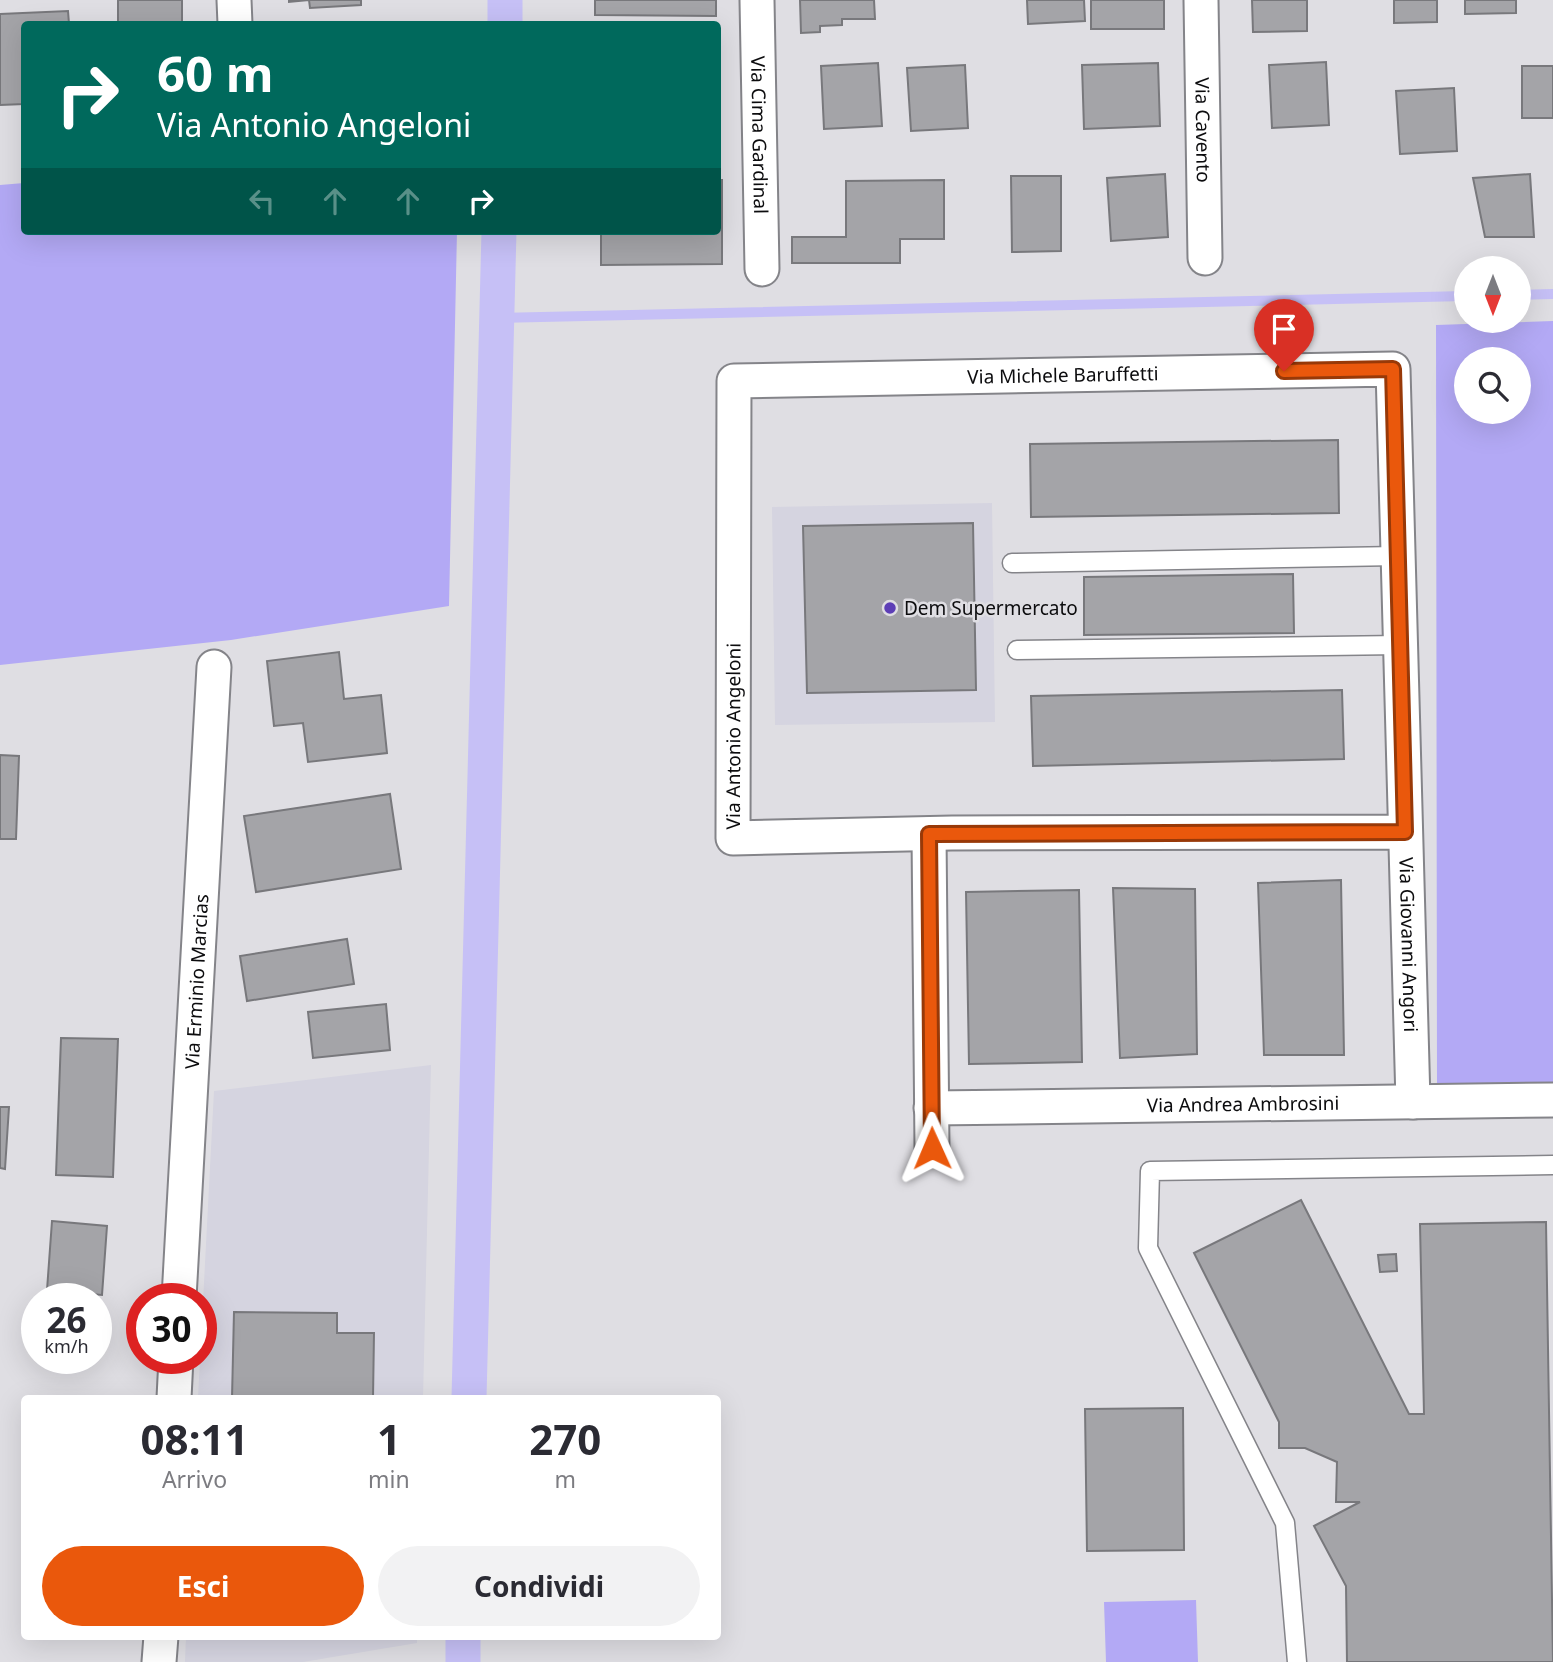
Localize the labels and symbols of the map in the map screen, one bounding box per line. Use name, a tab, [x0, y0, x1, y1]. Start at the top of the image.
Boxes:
street label: Via Cima Gardinal	[745, 56, 774, 214]
street label: Via Cavento	[1189, 77, 1217, 183]
north arrow	[1454, 256, 1531, 332]
pin	[1254, 299, 1314, 371]
street label: Via Michele Baruffetti	[967, 360, 1159, 390]
place label: Dem Supermercato	[904, 595, 1078, 621]
marker: Dem Supermercato	[882, 600, 898, 616]
street label: Via Antonio Angeloni	[720, 643, 746, 829]
street label: Via Giovanni Angori	[1393, 857, 1424, 1033]
street label: Via Erminio Marcias	[179, 893, 214, 1070]
street label: Via Andrea Ambrosini	[1147, 1090, 1339, 1118]
position arrow	[895, 1111, 969, 1185]
speed limit sign: 30	[126, 1283, 217, 1374]

